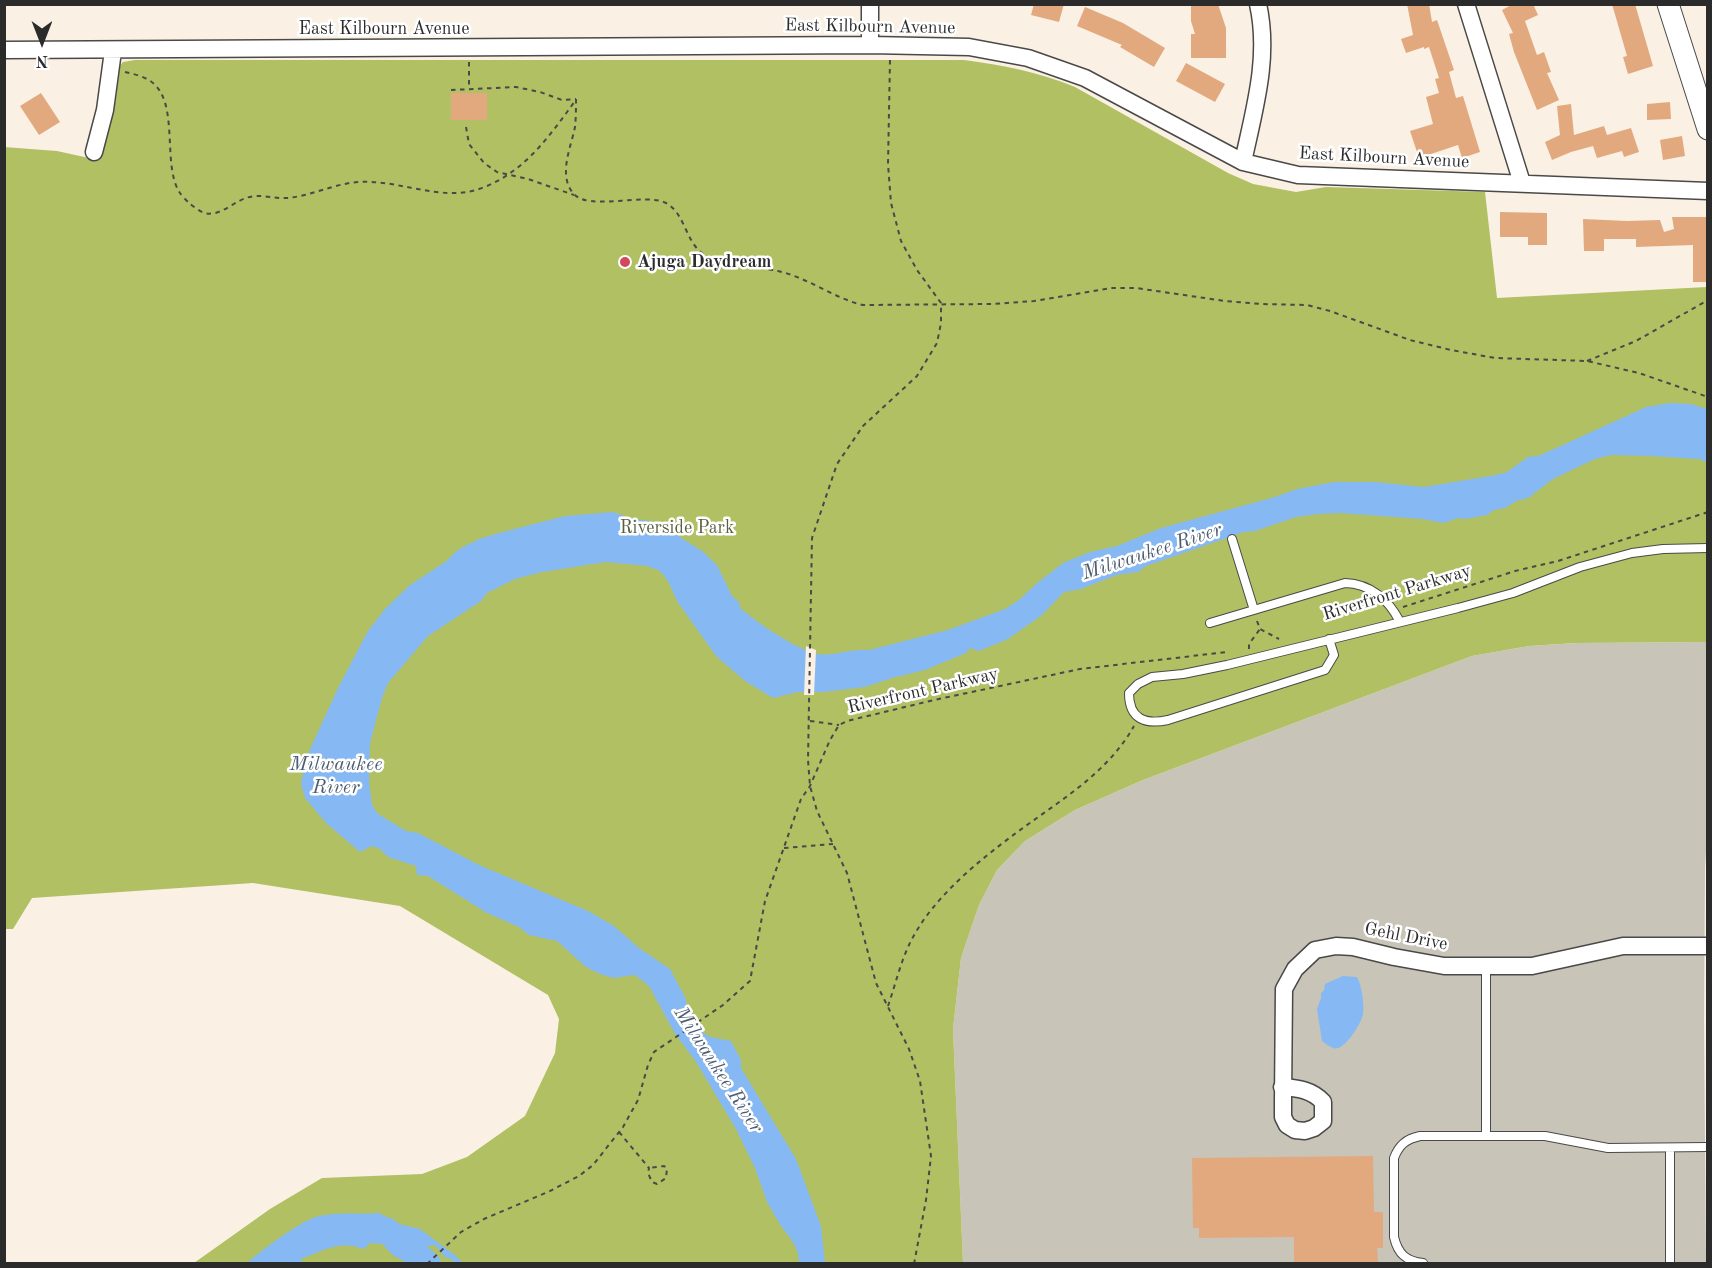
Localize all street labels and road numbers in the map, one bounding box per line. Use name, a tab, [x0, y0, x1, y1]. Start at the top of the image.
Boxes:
street label: East Kilbourn Avenue	[784, 15, 956, 39]
street label: East Kilbourn Avenue	[299, 18, 469, 40]
street label: East Kilbourn Avenue	[1298, 143, 1470, 173]
street label: Riverfront Parkway	[1320, 560, 1474, 626]
street label: Riverfront Parkway	[846, 663, 1000, 719]
street label: Gehl Drive	[1363, 918, 1449, 956]

